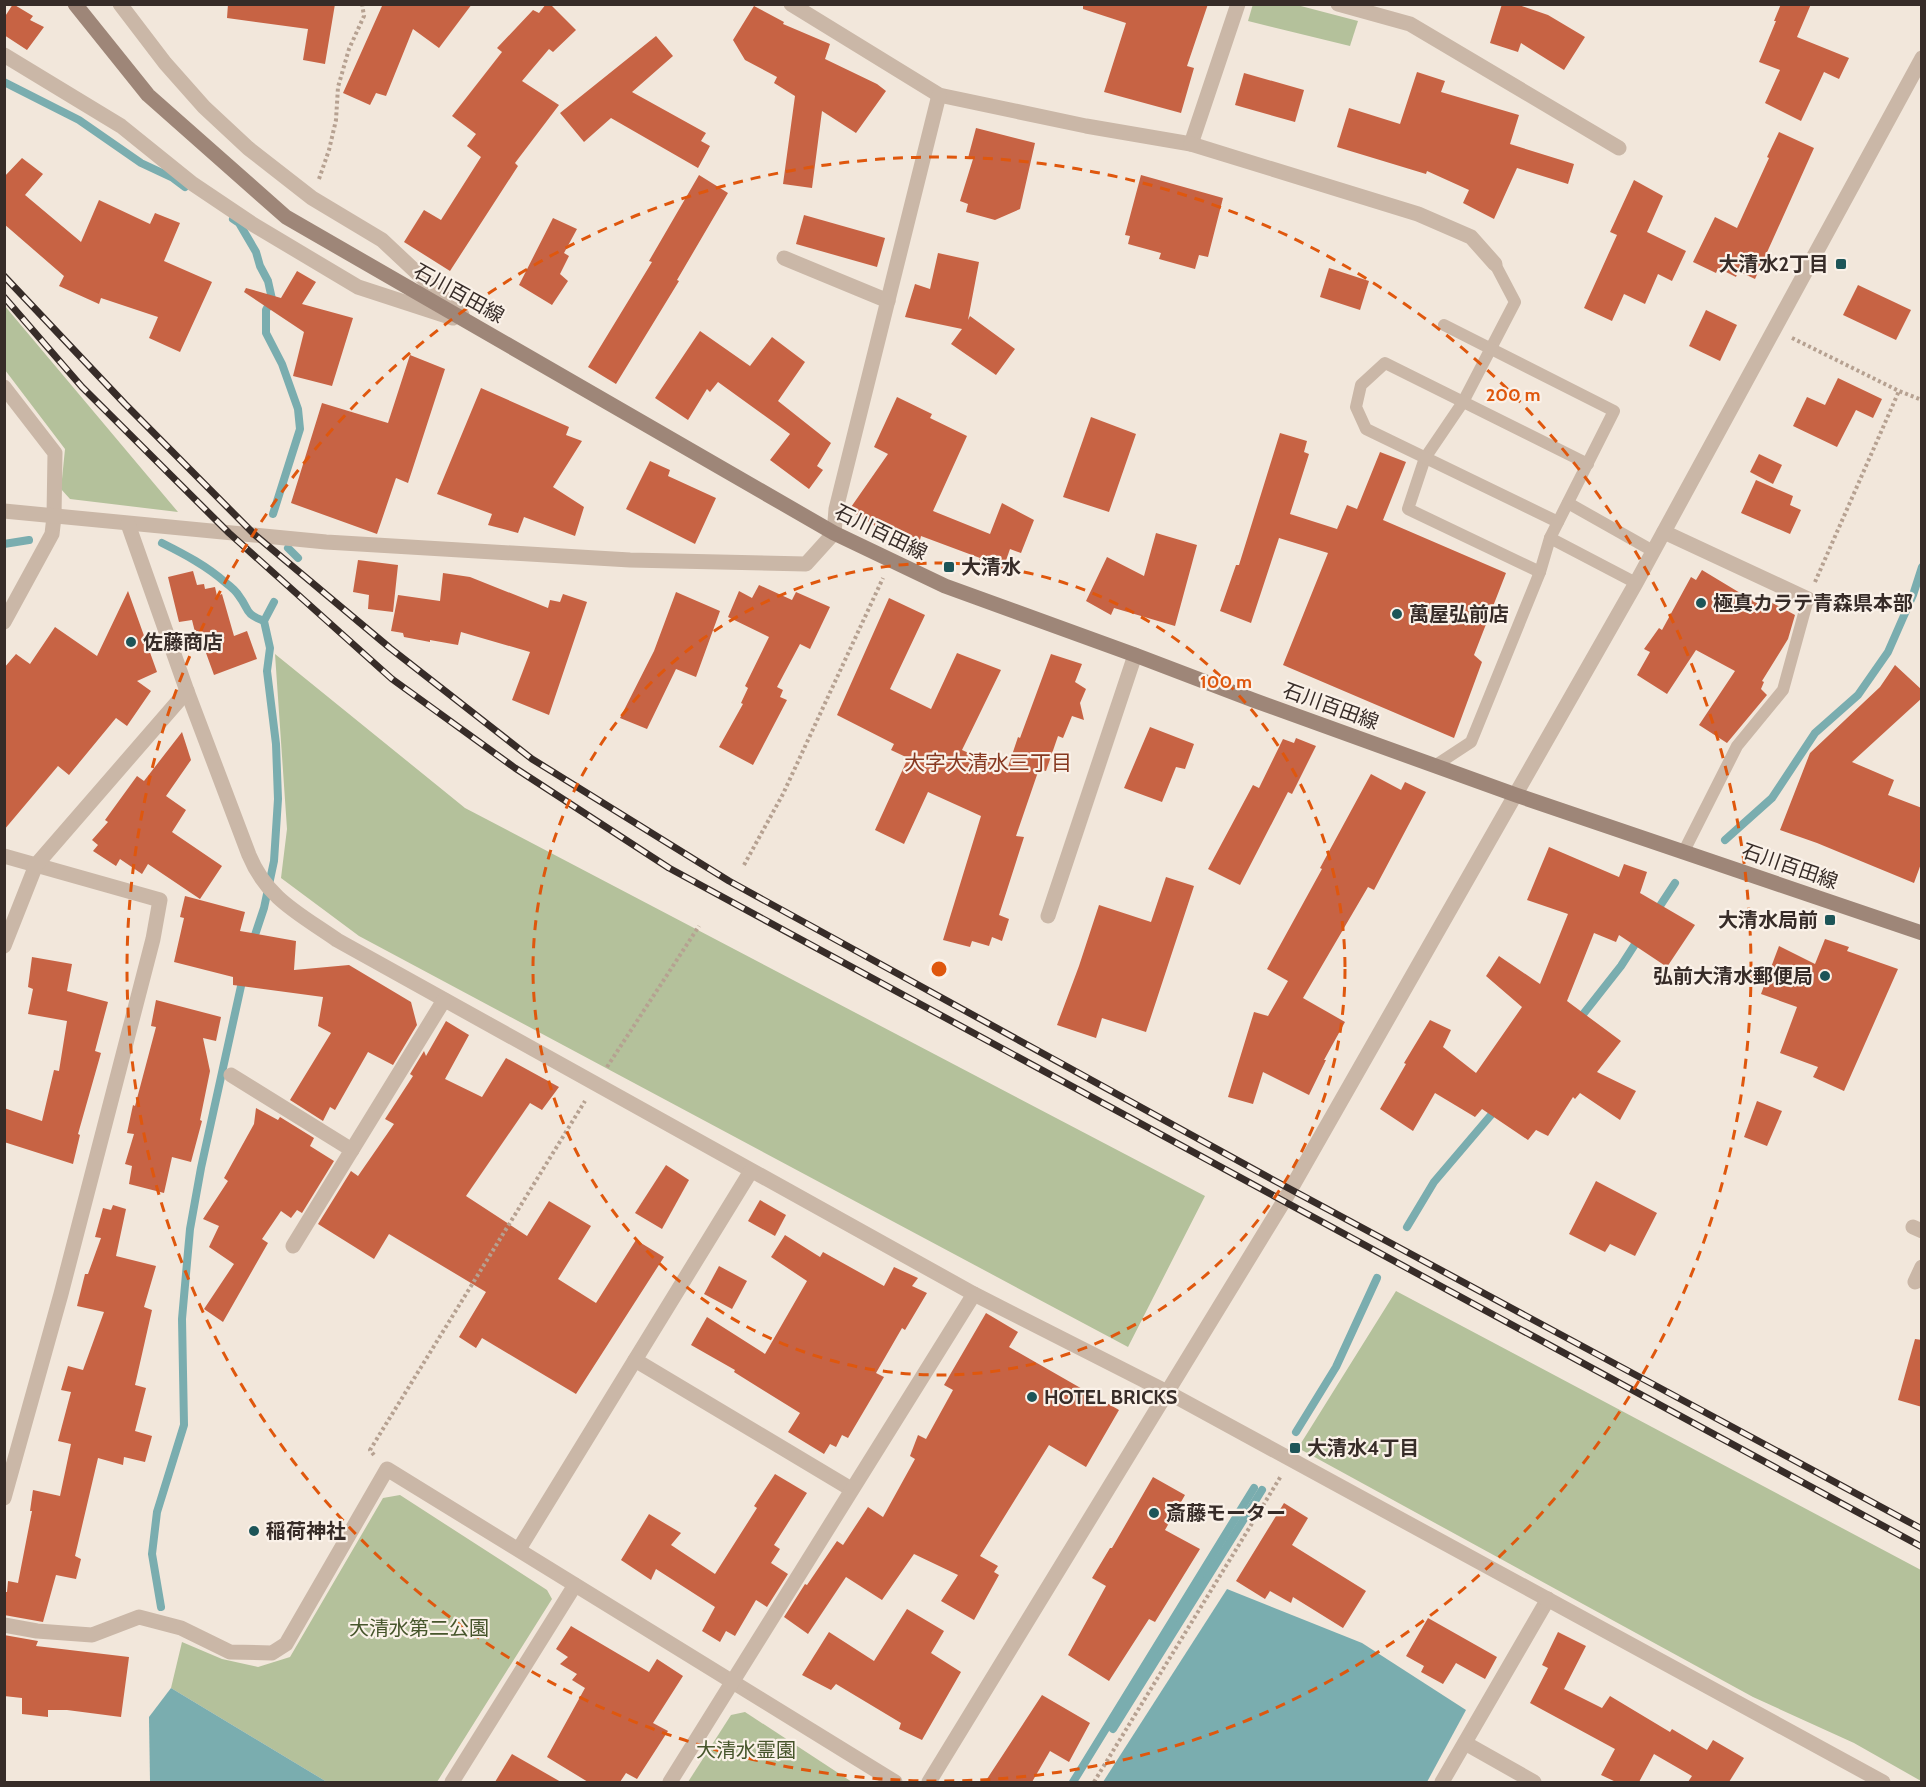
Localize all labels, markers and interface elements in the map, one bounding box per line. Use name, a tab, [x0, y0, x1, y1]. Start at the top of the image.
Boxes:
place label: 大清水2丁目	[1718, 252, 1829, 276]
marker: 大清水2丁目	[1834, 257, 1848, 271]
street label: 石川百田線	[409, 258, 509, 328]
text: 200 m	[1486, 384, 1540, 406]
street label: 石川百田線	[831, 499, 931, 565]
place label: 大清水	[961, 555, 1021, 579]
marker: 大清水	[942, 560, 956, 574]
place label: 極真カラテ青森県本部	[1713, 591, 1913, 615]
marker: 極真カラテ青森県本部	[1694, 596, 1708, 610]
place label: 萬屋弘前店	[1409, 602, 1509, 626]
marker: 萬屋弘前店	[1390, 607, 1404, 621]
place label: 佐藤商店	[143, 630, 223, 654]
marker: 佐藤商店	[124, 635, 138, 649]
text: 100 m	[1200, 671, 1252, 693]
street label: 石川百田線	[1280, 678, 1382, 734]
district label: 大字大清水三丁目	[904, 750, 1072, 775]
street label: 石川百田線	[1739, 838, 1841, 894]
place label: 大清水局前	[1718, 908, 1818, 932]
marker: 大清水局前	[1823, 913, 1837, 927]
centre of rings	[929, 959, 949, 979]
place label: 弘前大清水郵便局	[1653, 964, 1813, 988]
marker: 弘前大清水郵便局	[1818, 969, 1832, 983]
place label: HOTEL BRICKS	[1044, 1385, 1178, 1409]
marker: HOTEL BRICKS	[1025, 1390, 1039, 1404]
place label: 大清水4丁目	[1307, 1436, 1419, 1460]
marker: 大清水4丁目	[1288, 1441, 1302, 1455]
place label: 斎藤モーター	[1166, 1501, 1286, 1525]
marker: 斎藤モーター	[1147, 1506, 1161, 1520]
place label: 稲荷神社	[266, 1519, 346, 1543]
marker: 稲荷神社	[247, 1524, 261, 1538]
park label: 大清水第二公園	[349, 1616, 489, 1640]
park label: 大清水霊園	[696, 1738, 796, 1762]

